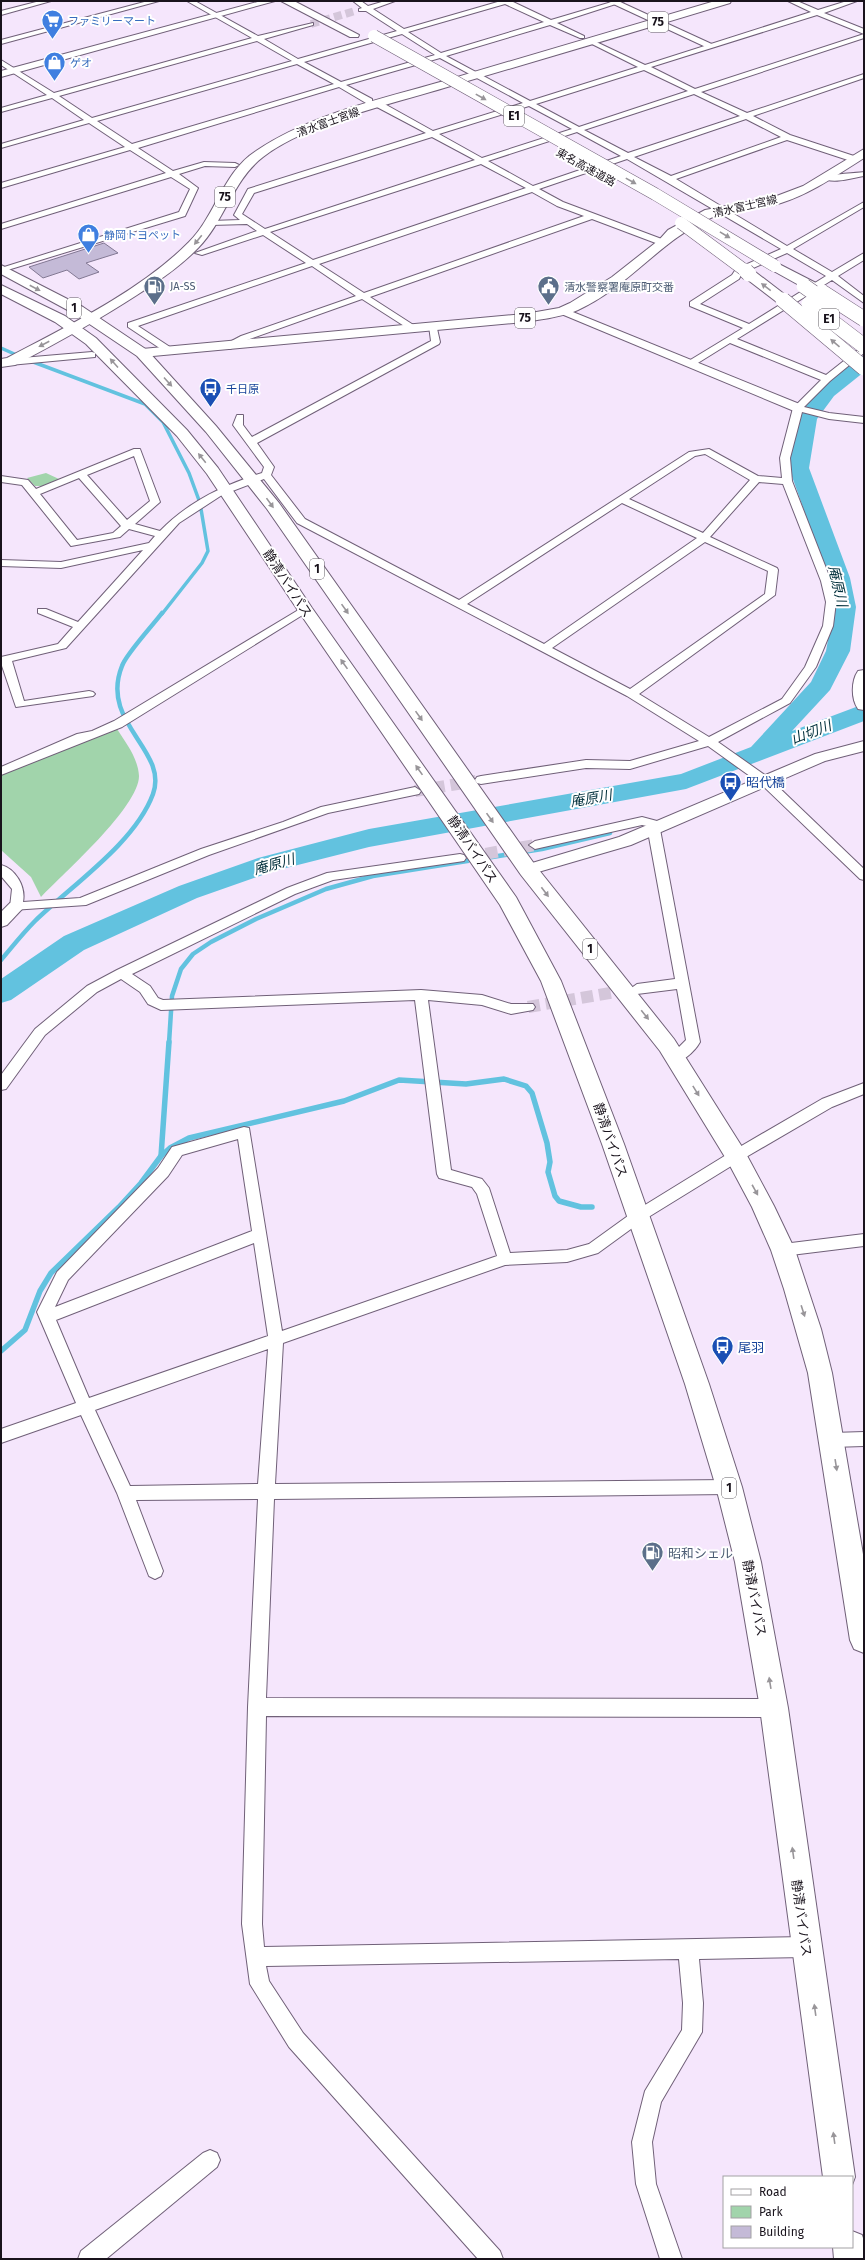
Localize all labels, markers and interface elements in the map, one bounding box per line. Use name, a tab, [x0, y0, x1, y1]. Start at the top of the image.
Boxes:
supermarket icon: ファミリーマート	[40, 8, 66, 41]
road number: 75	[648, 12, 668, 32]
place label: ファミリーマート	[68, 15, 156, 28]
shop icon: ゲオ	[42, 50, 68, 83]
place label: ゲオ	[70, 57, 92, 70]
one-way arrow	[475, 93, 487, 100]
street label: 清水富士宮線	[295, 105, 361, 140]
road number: E1	[504, 106, 524, 126]
street label: 東名高速道路	[554, 146, 618, 189]
one-way arrow	[625, 177, 637, 184]
road number: 75	[215, 187, 235, 207]
street label: 清水富士宮線	[711, 193, 779, 220]
shop icon: 静岡トヨペット	[76, 222, 102, 255]
place label: 静岡トヨペット	[104, 229, 181, 242]
one-way arrow	[720, 231, 730, 239]
one-way arrow	[194, 234, 203, 245]
fuel station icon: JA-SS	[141, 273, 167, 306]
public building icon: 清水警察署庵原町交番	[536, 274, 562, 307]
place label: JA-SS	[170, 280, 195, 293]
place label: 清水警察署庵原町交番	[564, 281, 674, 294]
one-way arrow	[760, 283, 771, 292]
one-way arrow	[30, 284, 41, 291]
road number: 1	[67, 298, 81, 318]
road number: 75	[515, 308, 535, 328]
road number: E1	[819, 309, 839, 329]
one-way arrow	[829, 338, 840, 347]
one-way arrow	[38, 341, 50, 347]
one-way arrow	[109, 358, 119, 368]
bus stop icon: 千日原	[197, 376, 223, 409]
one-way arrow	[164, 377, 173, 388]
place label: 千日原	[226, 383, 259, 396]
one-way arrow	[198, 453, 207, 464]
one-way arrow	[266, 498, 274, 508]
street label: 静清バイパス	[260, 547, 315, 620]
road number: 1	[310, 559, 324, 579]
water label: 庵原川	[825, 564, 851, 610]
one-way arrow	[341, 604, 349, 614]
one-way arrow	[340, 659, 348, 670]
one-way arrow	[415, 711, 423, 721]
water label: 山切川	[789, 716, 836, 748]
one-way arrow	[415, 765, 423, 776]
bus stop icon: 昭代橋	[717, 769, 743, 802]
place label: 昭代橋	[746, 775, 785, 790]
water label: 庵原川	[569, 786, 615, 811]
one-way arrow	[486, 812, 494, 823]
street label: 静清バイパス	[445, 813, 501, 886]
water label: 庵原川	[252, 850, 299, 878]
one-way arrow	[541, 887, 549, 898]
road number: 1	[583, 939, 597, 959]
one-way arrow	[640, 1009, 649, 1020]
one-way arrow	[692, 1086, 700, 1096]
street label: 静清バイパス	[591, 1101, 630, 1179]
one-way arrow	[752, 1184, 758, 1196]
one-way arrow	[800, 1305, 806, 1317]
bus stop icon: 尾羽	[710, 1334, 736, 1367]
place label: 尾羽	[738, 1340, 764, 1355]
one-way arrow	[833, 1459, 839, 1471]
road number: 1	[722, 1478, 736, 1498]
fuel station icon: 昭和シェル	[640, 1540, 666, 1573]
place label: 昭和シェル	[668, 1546, 733, 1561]
street label: 静清バイパス	[740, 1559, 769, 1638]
one-way arrow	[767, 1677, 773, 1689]
one-way arrow	[790, 1847, 796, 1859]
street label: 静清バイパス	[789, 1879, 814, 1958]
one-way arrow	[812, 2004, 818, 2016]
one-way arrow	[831, 2132, 837, 2144]
legend	[723, 2176, 853, 2248]
text: Road	[759, 2185, 787, 2199]
text: Park	[759, 2205, 783, 2219]
text: Building	[759, 2225, 805, 2239]

